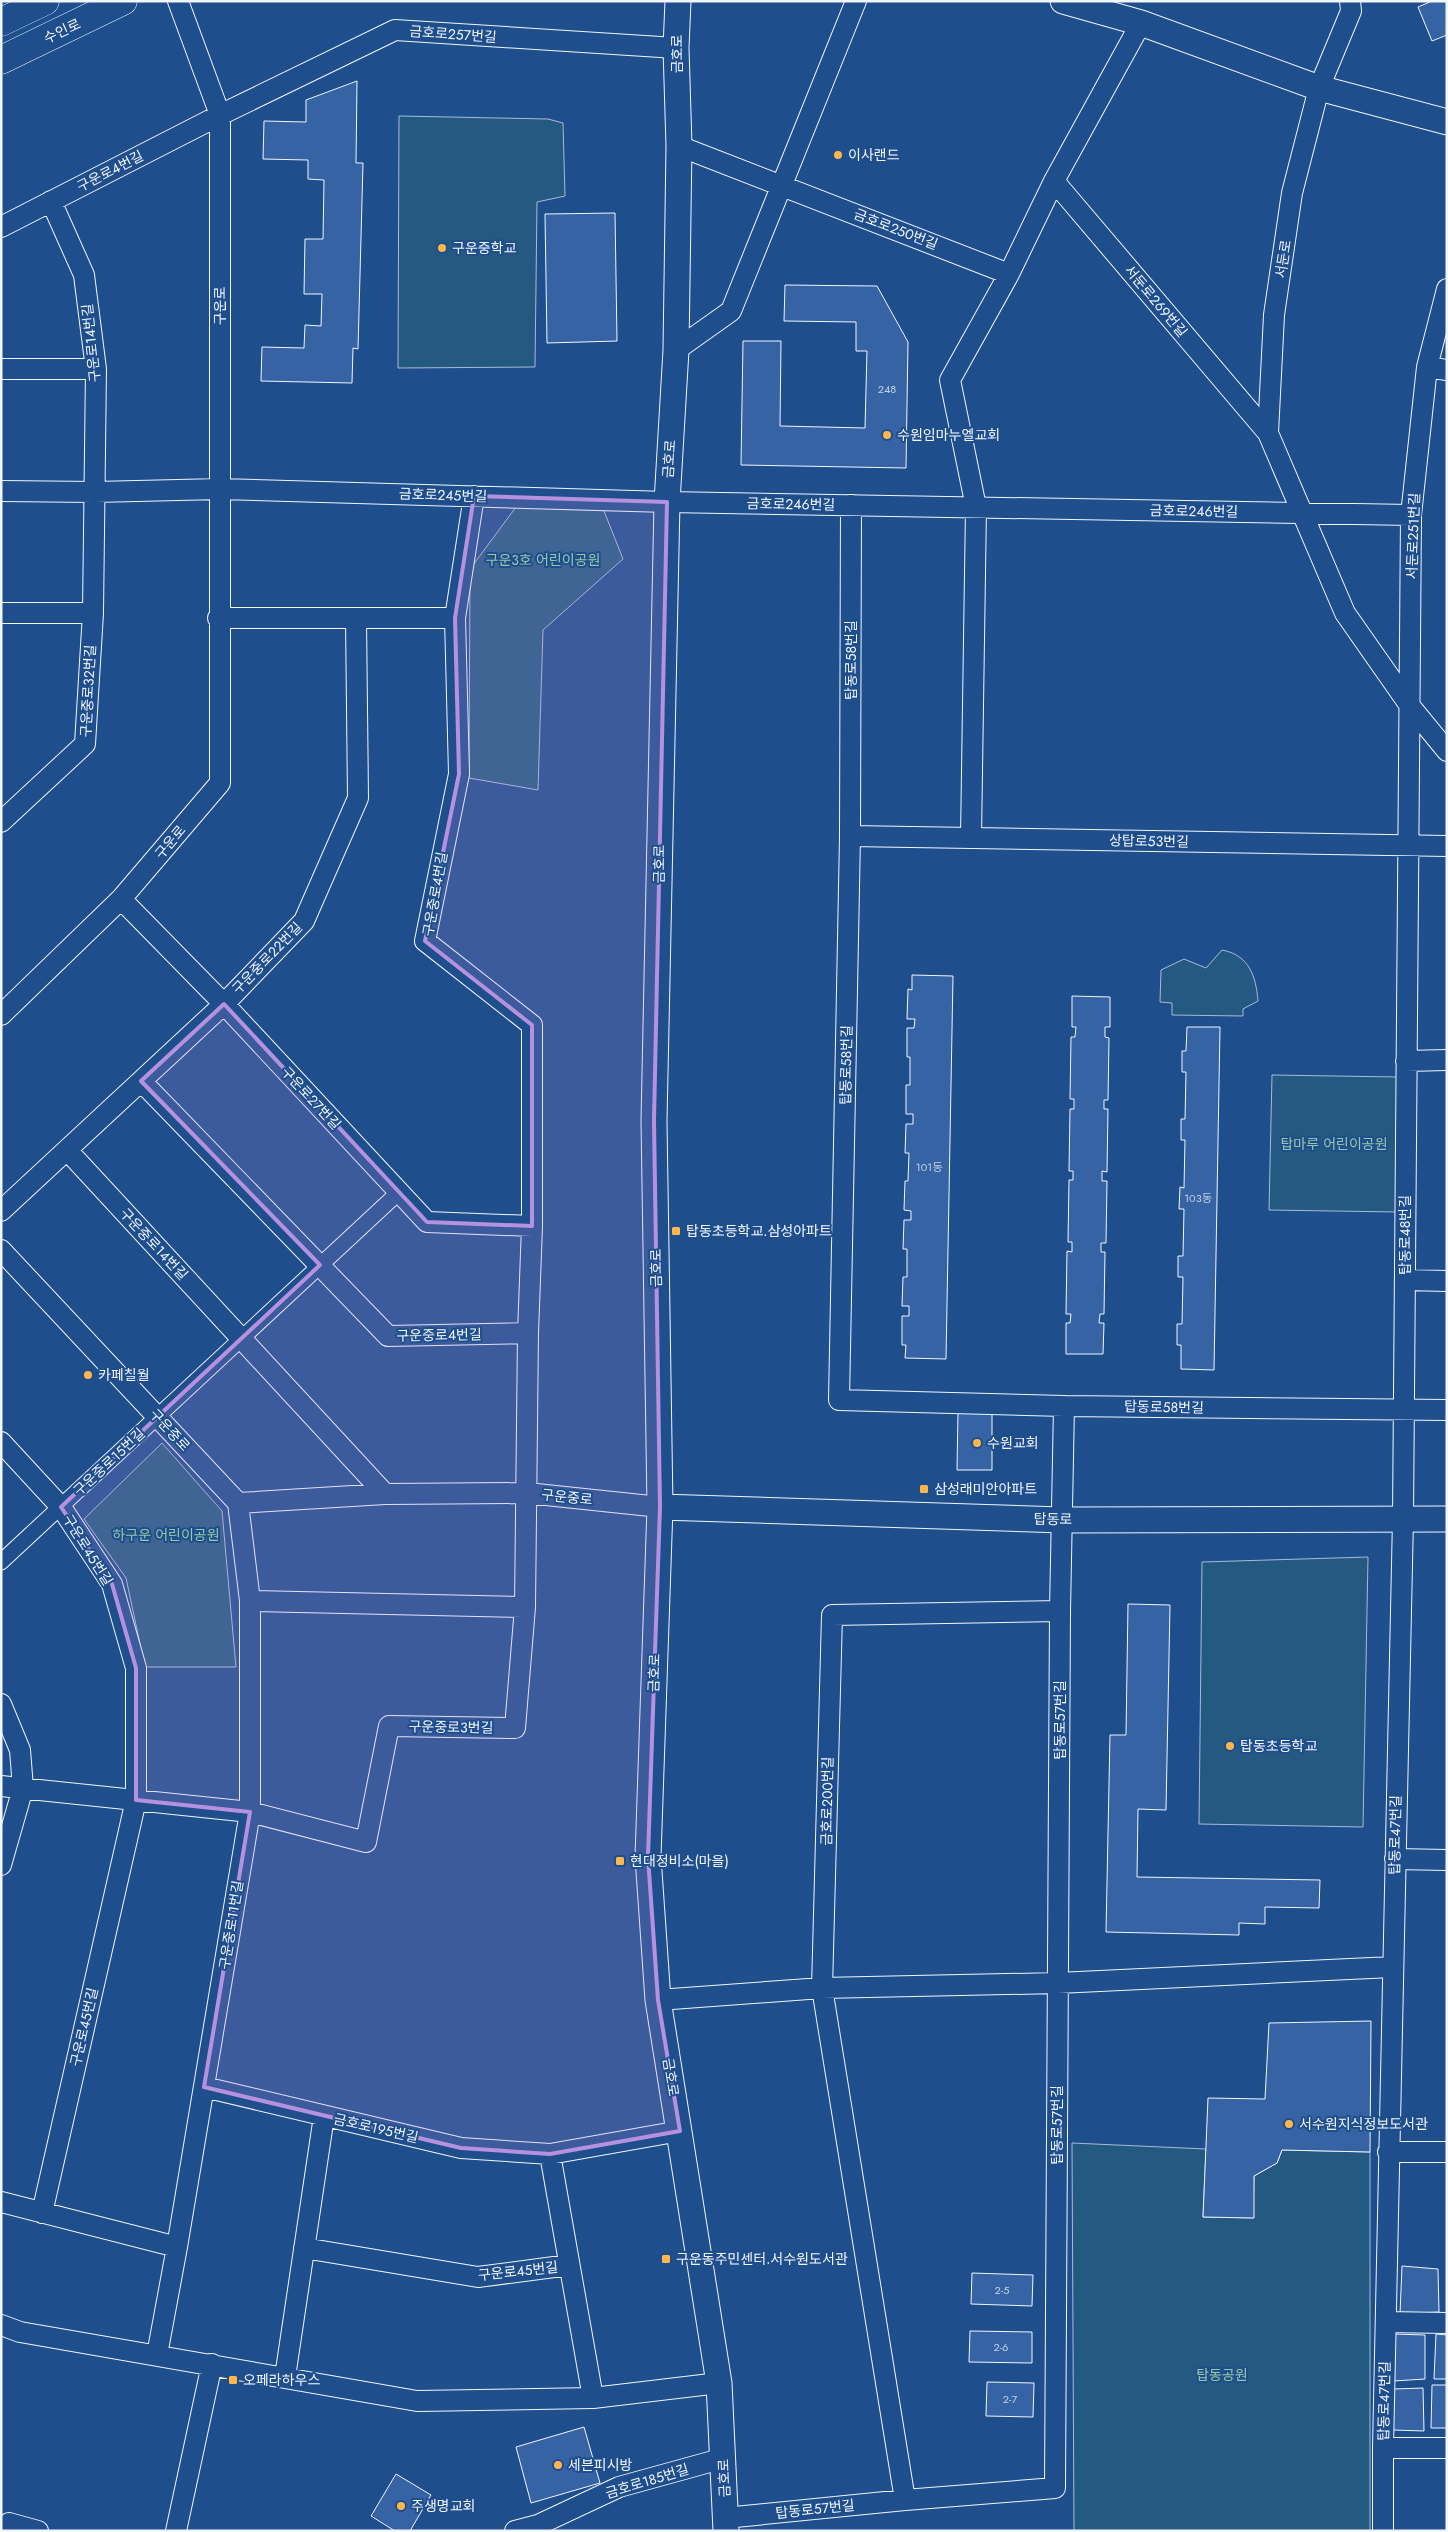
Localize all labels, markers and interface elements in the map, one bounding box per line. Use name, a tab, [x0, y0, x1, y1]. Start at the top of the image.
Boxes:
street label: 수인로	[40, 14, 84, 48]
street label: 금호로257번길	[409, 21, 497, 47]
street label: 금호로	[667, 35, 687, 73]
place label: 이사랜드	[848, 145, 900, 165]
street label: 구운로4번길	[73, 146, 147, 196]
marker: 이사랜드	[832, 149, 844, 161]
street label: 금호로250번길	[851, 204, 941, 254]
place label: 구운중학교	[452, 238, 517, 258]
street label: 서둔로	[1270, 238, 1296, 280]
marker: 구운중학교	[436, 242, 448, 254]
street label: 서둔로269번길	[1120, 261, 1192, 341]
street label: 구운로	[210, 287, 230, 325]
street label: 구운로14번길	[77, 303, 105, 383]
house number: 248	[878, 381, 896, 397]
place label: 수원임마누엘교회	[897, 425, 1000, 445]
marker: 수원임마누엘교회	[881, 429, 893, 441]
street label: 금호로	[658, 439, 680, 479]
street label: 금호로245번길	[398, 483, 488, 507]
street label: 서둔로251번길	[1401, 492, 1425, 580]
street label: 금호로246번길	[747, 493, 835, 515]
street label: 금호로246번길	[1150, 500, 1238, 522]
park label: 구운3호 어린이공원	[486, 550, 600, 570]
street label: 탑동로58번길	[841, 620, 861, 700]
street label: 구운중로32번길	[76, 644, 100, 738]
street label: 구운로	[150, 821, 190, 863]
street label: 상탑로53번길	[1109, 830, 1189, 852]
street label: 금호로	[649, 844, 669, 883]
street label: 구운중로4번길	[418, 850, 452, 938]
street label: 구운중로22번길	[227, 918, 307, 998]
street label: 탑동로58번길	[835, 1025, 857, 1105]
street label: 구운로27번길	[277, 1062, 345, 1134]
park label: 탑마루 어린이공원	[1280, 1134, 1388, 1154]
house number: 101동	[916, 1159, 942, 1175]
house number: 103동	[1184, 1190, 1212, 1206]
street label: 탑동로48번길	[1395, 1195, 1415, 1275]
street label: 구운중로14번길	[115, 1204, 193, 1284]
place label: 탑동초등학교.삼성아파트	[686, 1221, 832, 1241]
marker: 탑동초등학교.삼성아파트	[670, 1225, 682, 1237]
street label: 금호로	[646, 1248, 666, 1287]
street label: 구운중로4번길	[396, 1324, 482, 1346]
place label: 카페칠월	[98, 1365, 150, 1385]
marker: 카페칠월	[82, 1369, 94, 1381]
street label: 탑동로58번길	[1124, 1396, 1204, 1418]
street label: 구운중로	[145, 1404, 195, 1456]
street label: 구운중로15번길	[69, 1423, 149, 1501]
place label: 수원교회	[987, 1433, 1039, 1453]
marker: 수원교회	[971, 1437, 983, 1449]
place label: 삼성래미안아파트	[934, 1479, 1037, 1499]
marker: 삼성래미안아파트	[918, 1483, 930, 1495]
street label: 구운중로	[540, 1484, 594, 1510]
street label: 탑동로	[1034, 1509, 1073, 1529]
street label: 구운로45번길	[58, 1511, 118, 1589]
park label: 하구운 어린이공원	[112, 1525, 220, 1545]
street label: 금호로	[643, 1653, 665, 1693]
street label: 탑동로57번길	[1050, 1680, 1070, 1760]
street label: 구운중로3번길	[408, 1716, 494, 1738]
place label: 탑동초등학교	[1240, 1736, 1317, 1756]
marker: 탑동초등학교	[1224, 1740, 1236, 1752]
street label: 금호로200번길	[816, 1756, 838, 1846]
street label: 탑동로47번길	[1384, 1795, 1406, 1875]
place label: 현대정비소(마을)	[630, 1851, 729, 1871]
marker: 현대정비소(마을)	[614, 1855, 626, 1867]
street label: 구운중로11번길	[214, 1879, 248, 1971]
street label: 구운로45번길	[65, 1986, 103, 2068]
street label: 금호로	[658, 2056, 684, 2098]
street label: 탑동로57번길	[1047, 2085, 1067, 2165]
street label: 금호로195번길	[332, 2109, 420, 2147]
place label: 서수원지식정보도서관	[1299, 2114, 1428, 2134]
marker: 서수원지식정보도서관	[1283, 2118, 1295, 2130]
place label: 구운동주민센터.서수원도서관	[676, 2249, 848, 2269]
marker: 구운동주민센터.서수원도서관	[660, 2253, 672, 2265]
street label: 구운로45번길	[477, 2257, 559, 2285]
house number: 2-5	[995, 2282, 1009, 2298]
house number: 2-6	[994, 2339, 1008, 2355]
street label: 탑동로47번길	[1373, 2361, 1395, 2441]
park label: 탑동공원	[1196, 2365, 1248, 2385]
place label: 오페라하우스	[243, 2370, 320, 2390]
marker: 오페라하우스	[227, 2374, 239, 2386]
house number: 2-7	[1003, 2391, 1017, 2407]
place label: 세븐피시방	[568, 2455, 633, 2475]
street label: 금호로	[713, 2458, 735, 2498]
marker: 세븐피시방	[552, 2459, 564, 2471]
street label: 금호로185번길	[603, 2459, 691, 2503]
street label: 탑동로57번길	[774, 2495, 856, 2523]
place label: 주생명교회	[411, 2496, 475, 2516]
marker: 주생명교회	[395, 2500, 407, 2512]

